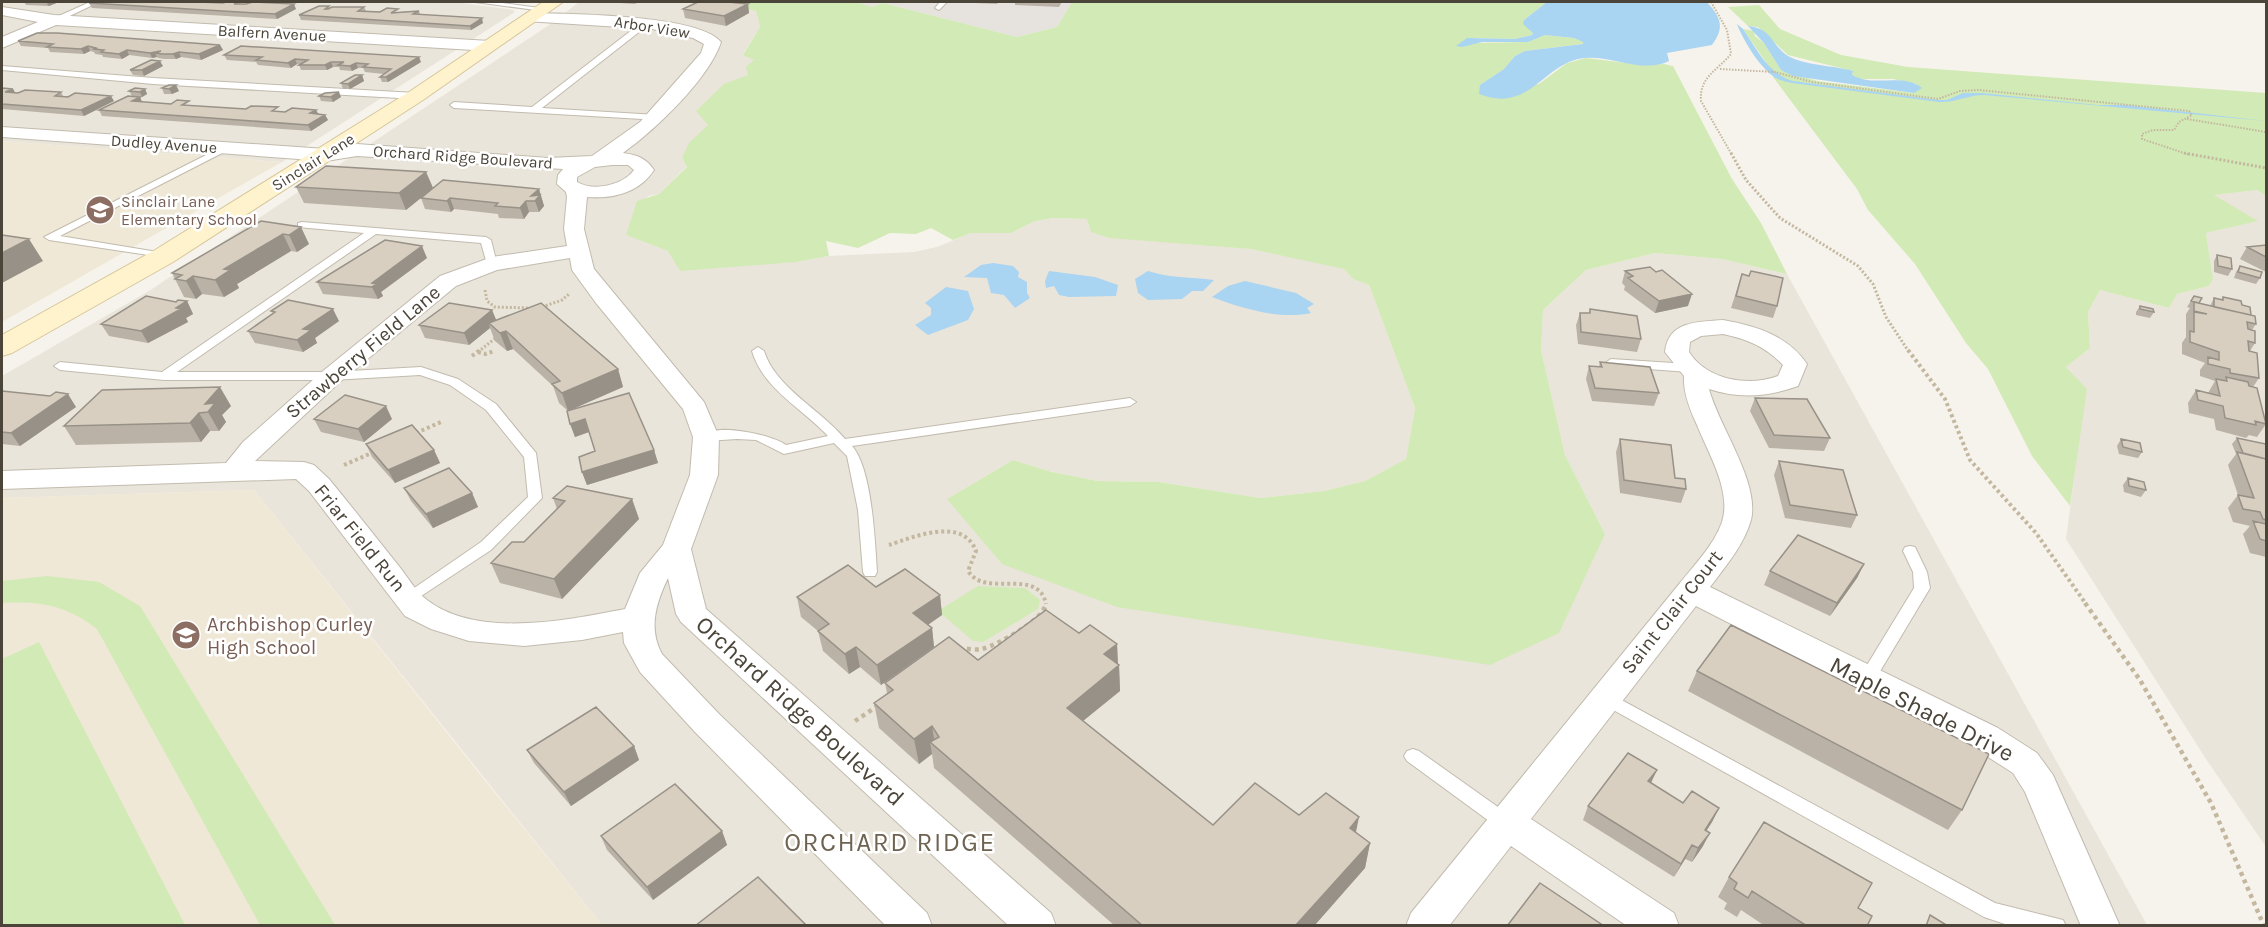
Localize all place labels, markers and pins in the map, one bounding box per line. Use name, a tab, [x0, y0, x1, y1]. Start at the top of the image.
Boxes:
place label: Sinclair Lane Elementary School	[121, 192, 257, 229]
school or university icon: Sinclair Lane Elementary School	[84, 194, 116, 226]
place label: Archbishop Curley High School	[207, 613, 373, 659]
school or university icon: Archbishop Curley High School	[170, 619, 202, 651]

